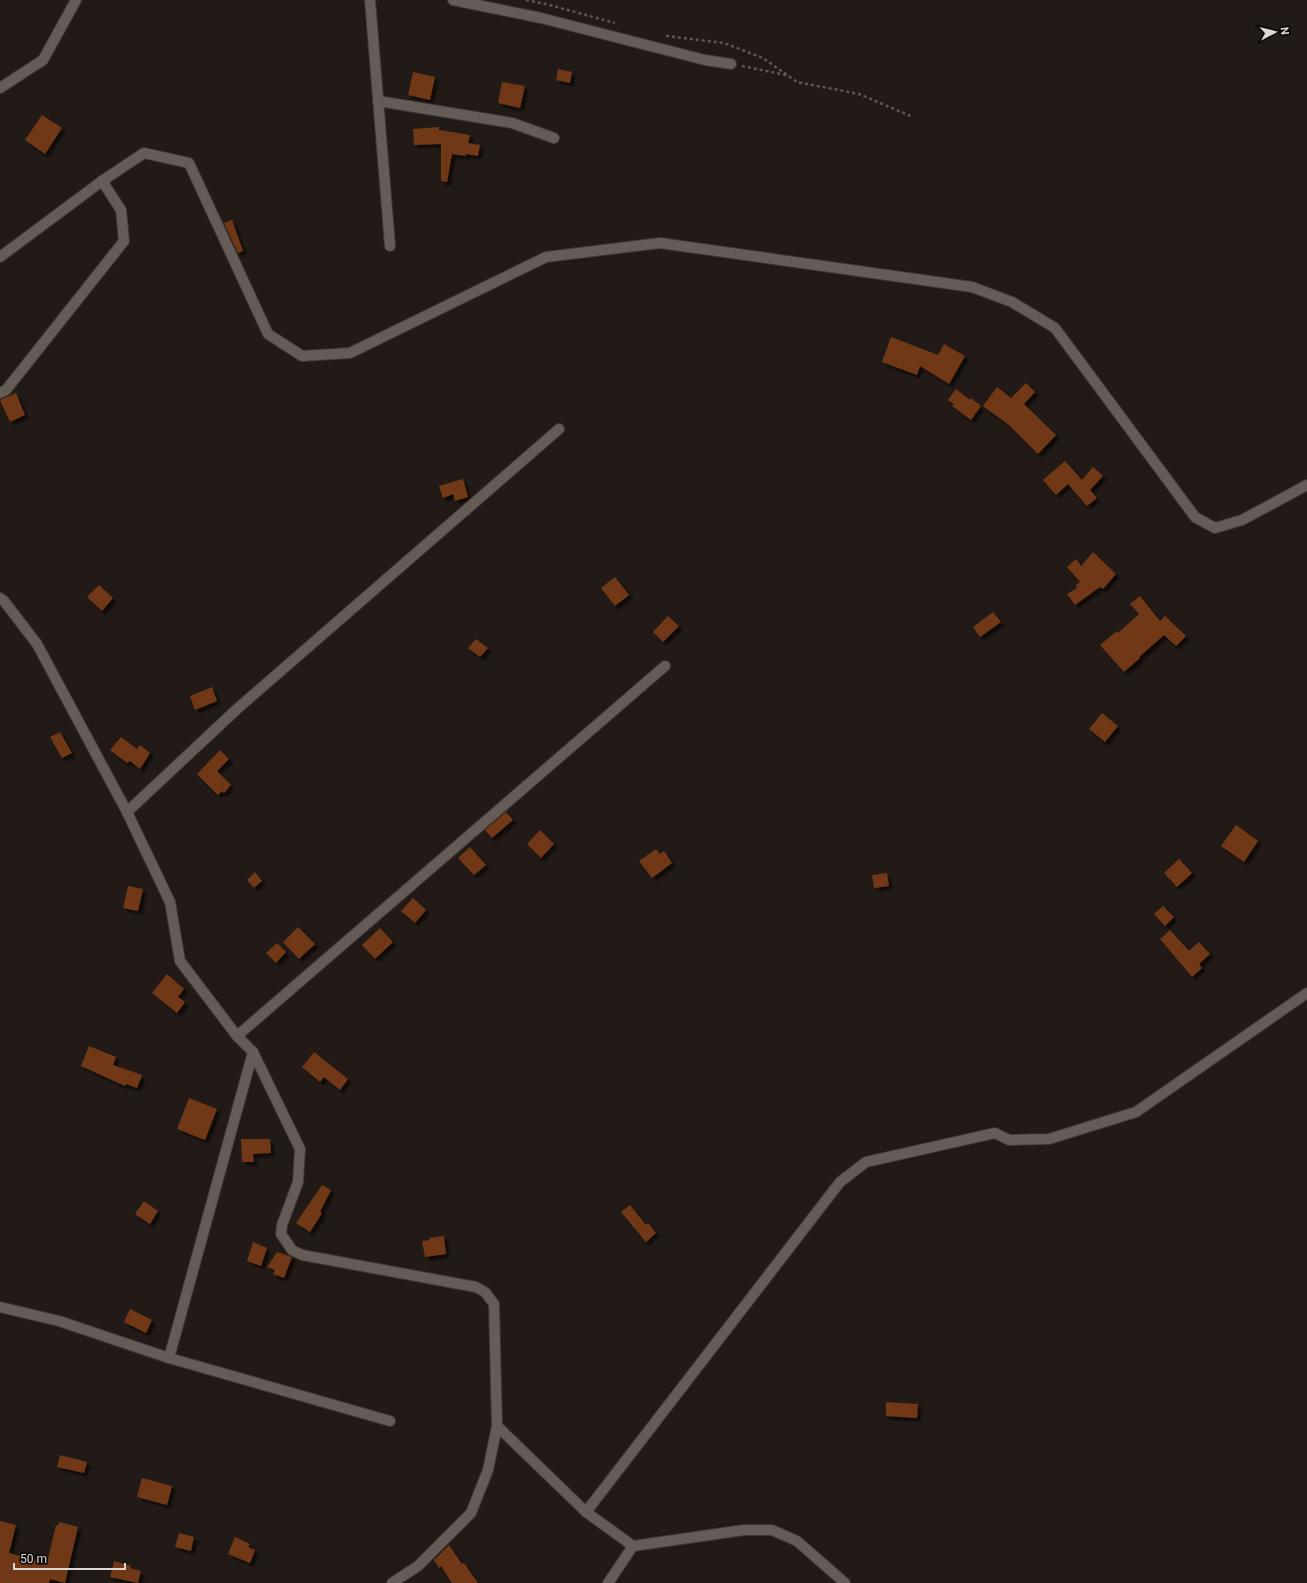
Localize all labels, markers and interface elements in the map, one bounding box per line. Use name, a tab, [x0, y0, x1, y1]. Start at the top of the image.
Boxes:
north arrow	[1255, 12, 1295, 52]
text: N	[1278, 26, 1291, 36]
scale bar	[14, 1545, 125, 1571]
text: 50 m	[20, 1552, 47, 1566]

